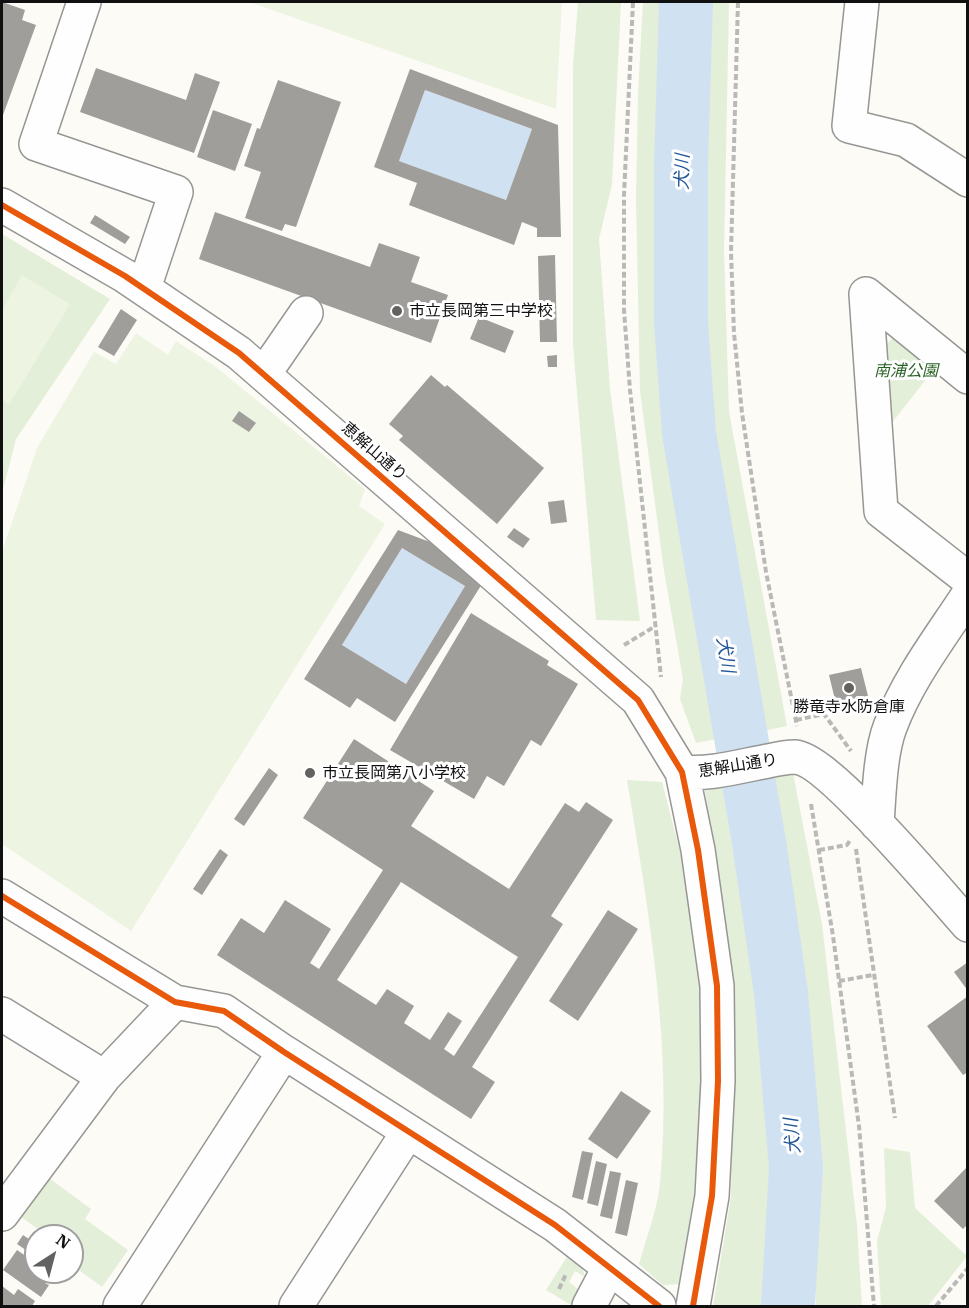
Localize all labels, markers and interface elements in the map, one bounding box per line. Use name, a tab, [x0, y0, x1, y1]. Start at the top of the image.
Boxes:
water label: 犬川	[672, 154, 694, 190]
place label: 市立長岡第三中学校	[409, 301, 553, 321]
marker: 市立長岡第三中学校	[390, 304, 404, 318]
park label: 南浦公園	[874, 361, 938, 381]
street label: 恵解山通り	[338, 419, 410, 485]
water label: 犬川	[712, 636, 738, 674]
marker: 勝竜寺水防倉庫	[842, 681, 856, 695]
place label: 勝竜寺水防倉庫	[793, 697, 905, 717]
street label: 恵解山通り	[697, 750, 779, 782]
place label: 市立長岡第八小学校	[322, 763, 466, 783]
marker: 市立長岡第八小学校	[303, 766, 317, 780]
water label: 犬川	[781, 1117, 805, 1155]
north arrow	[24, 1224, 84, 1284]
text: N	[52, 1229, 74, 1253]

